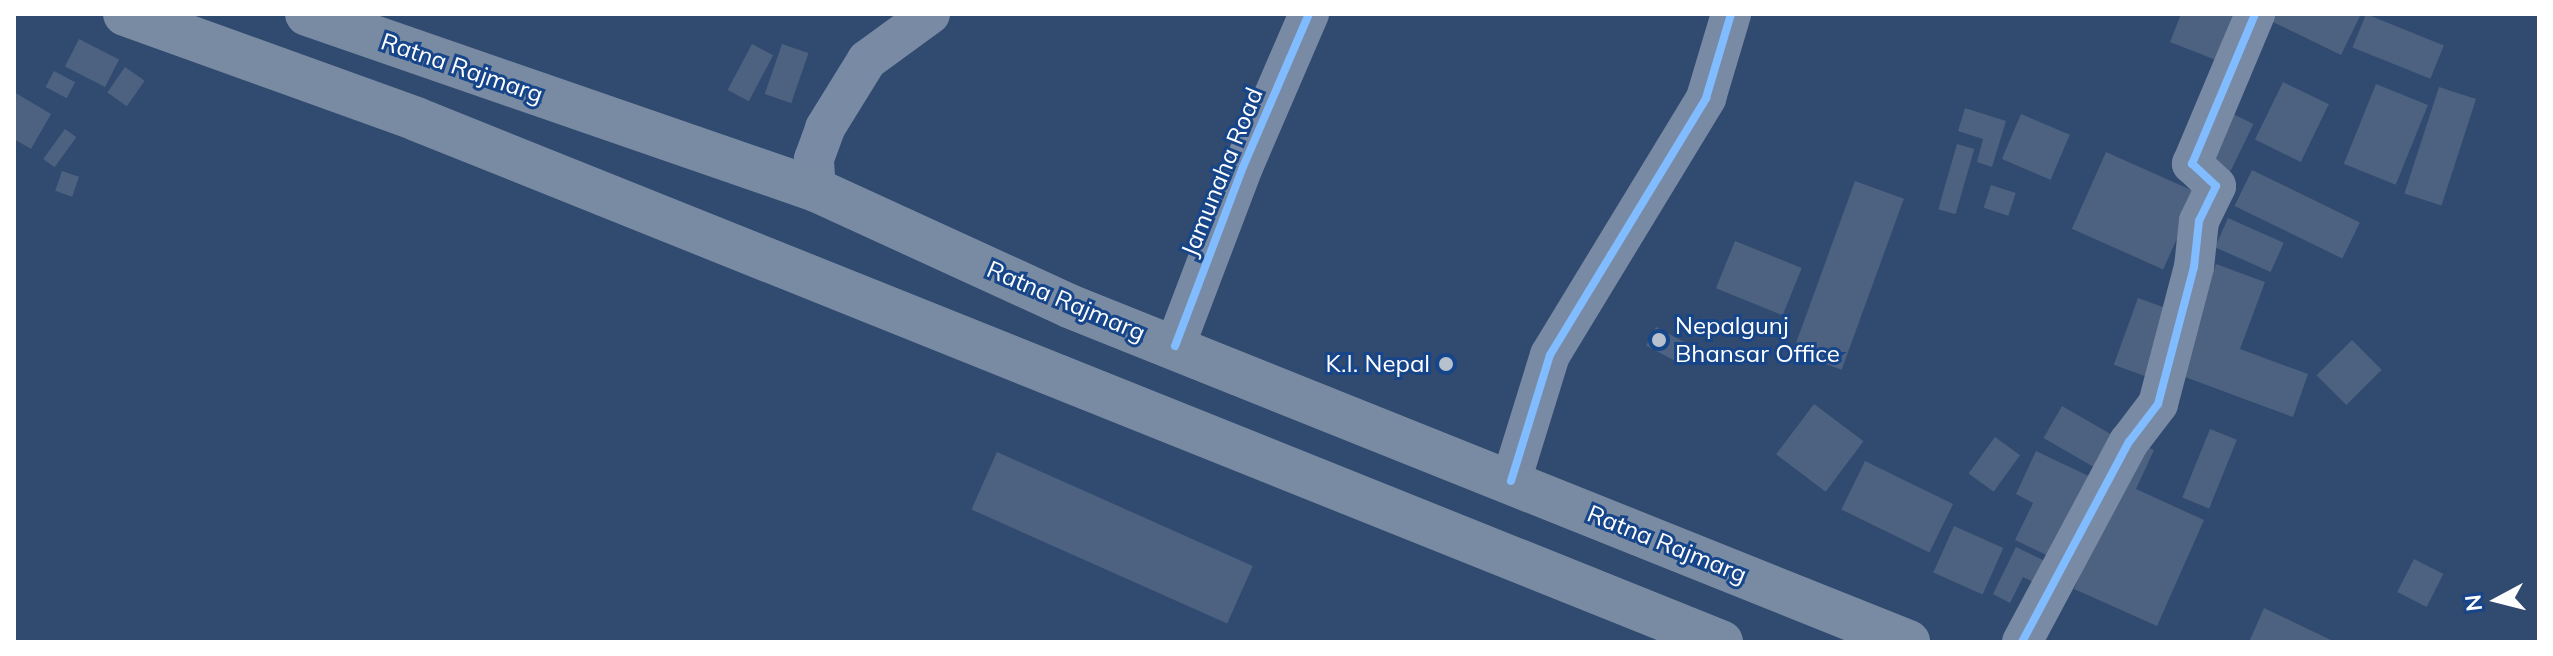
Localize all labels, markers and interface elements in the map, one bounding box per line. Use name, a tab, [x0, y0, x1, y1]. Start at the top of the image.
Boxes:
street label: Ratna Rajmarg	[377, 27, 547, 109]
street label: Jamunaha Road	[1175, 84, 1269, 260]
street label: Ratna Rajmarg	[982, 255, 1150, 347]
place label: Nepalgunj Bhansar Office	[1675, 312, 1840, 368]
marker: Nepalgunj Bhansar Office	[1650, 331, 1668, 349]
place label: K.I. Nepal	[1326, 350, 1430, 378]
marker: K.I. Nepal	[1437, 355, 1455, 373]
street label: Ratna Rajmarg	[1583, 499, 1751, 589]
north arrow	[2457, 560, 2537, 640]
text: N	[2458, 593, 2488, 613]

